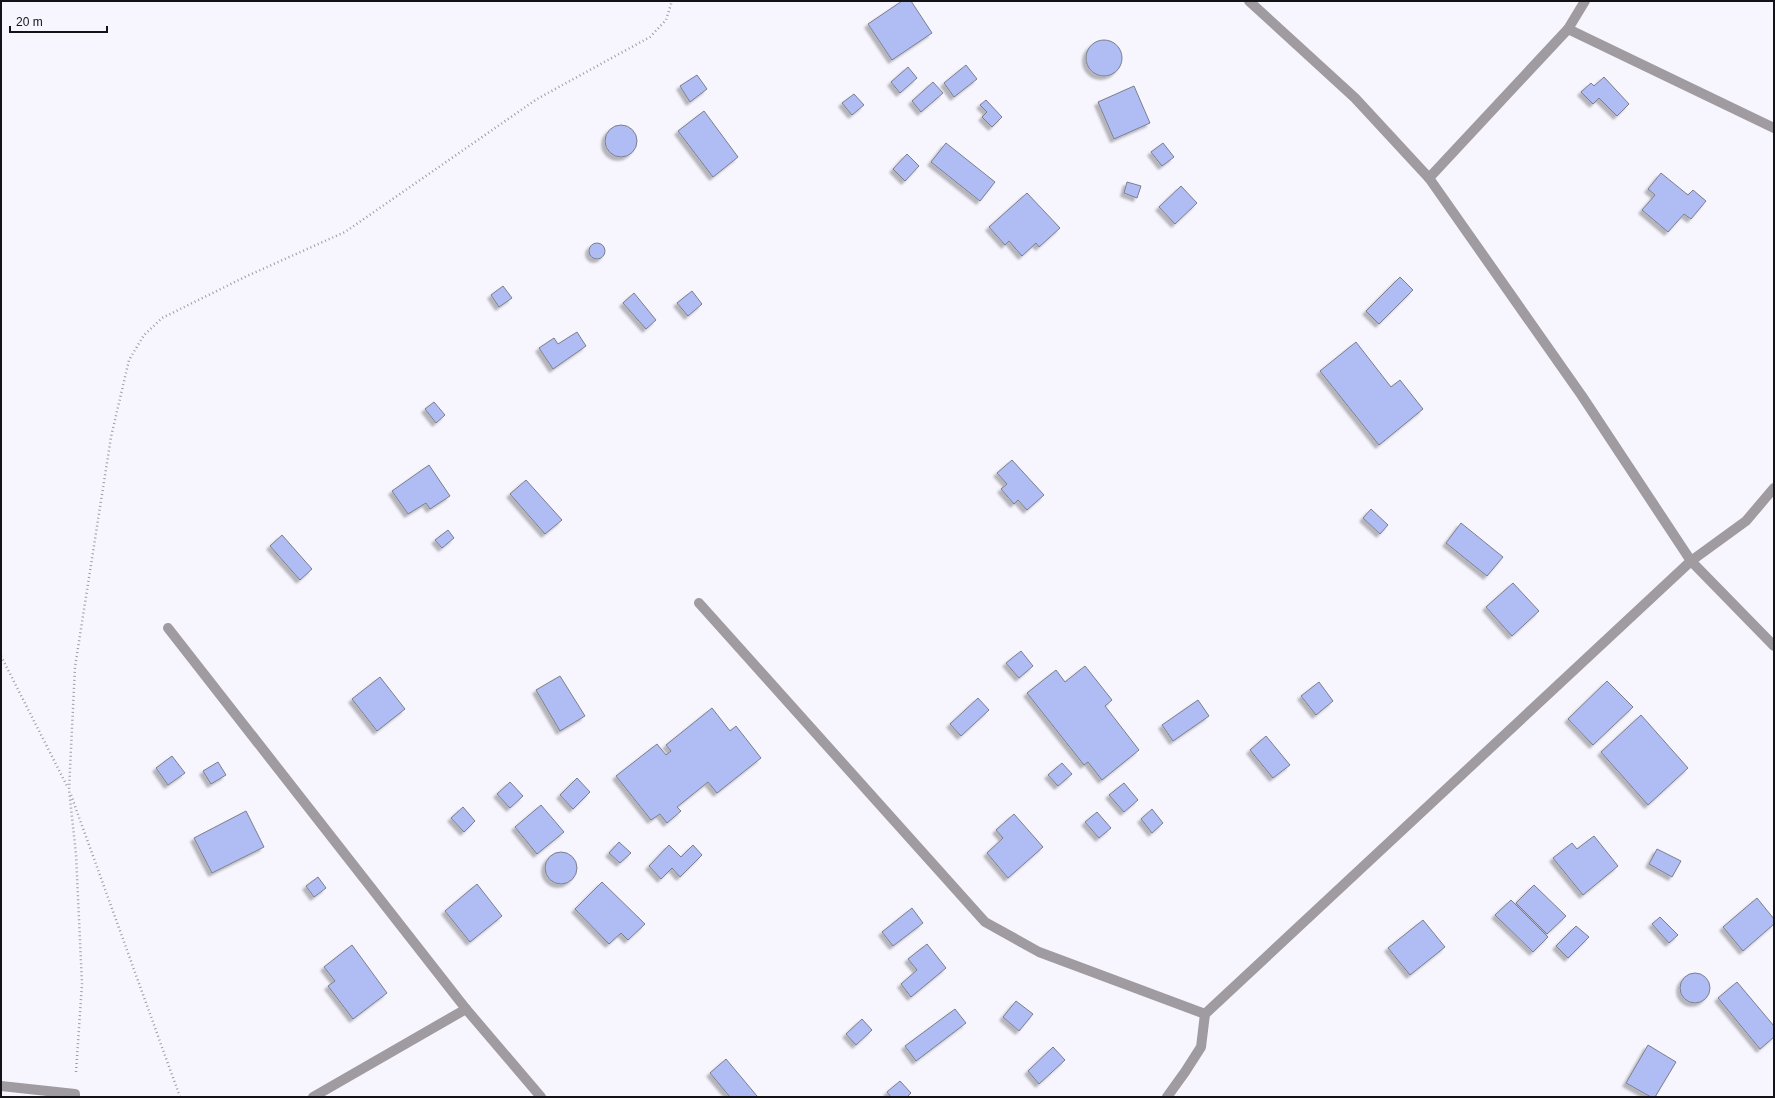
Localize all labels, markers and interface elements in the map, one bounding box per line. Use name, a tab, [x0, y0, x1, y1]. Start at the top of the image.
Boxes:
scale bar	[10, 8, 107, 34]
text: 20 m	[16, 15, 43, 29]

